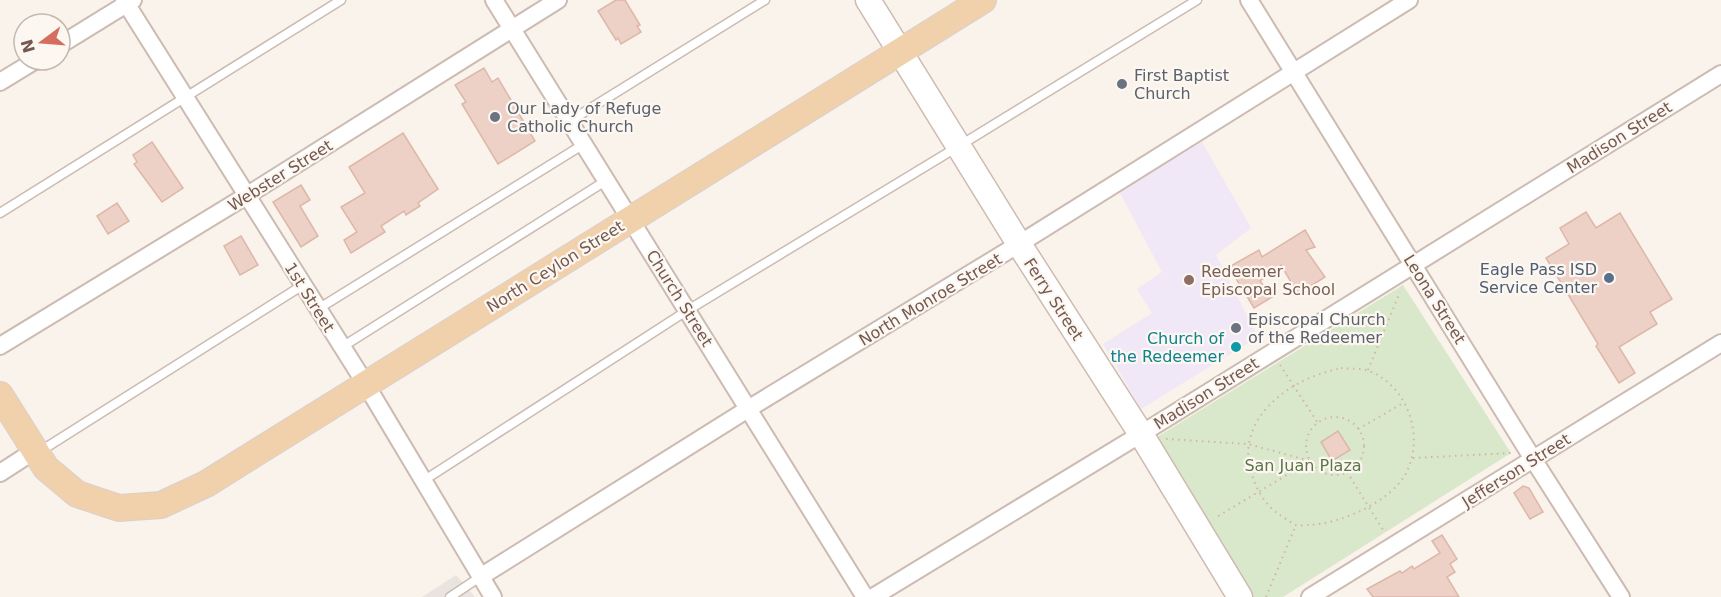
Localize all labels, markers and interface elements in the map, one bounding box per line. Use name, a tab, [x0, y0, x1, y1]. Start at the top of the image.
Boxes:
north arrow	[12, 12, 72, 72]
text: N	[17, 37, 39, 55]
place label: First Baptist Church	[1134, 66, 1229, 103]
marker: First Baptist Church	[1115, 77, 1129, 91]
street label: Madison Street	[1563, 98, 1675, 177]
place label: Our Lady of Refuge Catholic Church	[507, 99, 661, 136]
marker: Our Lady of Refuge Catholic Church	[488, 110, 502, 124]
street label: Webster Street	[225, 136, 336, 215]
street label: North Ceylon Street	[483, 216, 627, 316]
street label: Church Street	[642, 246, 717, 350]
street label: North Monroe Street	[855, 249, 1005, 350]
street label: Leona Street	[1400, 251, 1470, 348]
street label: Ferry Street	[1020, 255, 1087, 344]
street label: 1st Street	[281, 259, 338, 336]
place label: Eagle Pass ISD Service Center	[1479, 260, 1597, 297]
place label: Redeemer Episcopal School	[1201, 262, 1335, 299]
marker: Eagle Pass ISD Service Center	[1602, 271, 1616, 285]
marker: Redeemer Episcopal School	[1182, 273, 1196, 287]
place label: Episcopal Church of the Redeemer	[1248, 310, 1386, 347]
marker: Episcopal Church of the Redeemer	[1229, 321, 1243, 335]
place label: Church of the Redeemer	[1111, 329, 1224, 366]
marker: Church of the Redeemer	[1229, 340, 1243, 354]
street label: Madison Street	[1150, 354, 1262, 433]
street label: Jefferson Street	[1458, 430, 1574, 512]
park label: San Juan Plaza	[1244, 456, 1362, 475]

